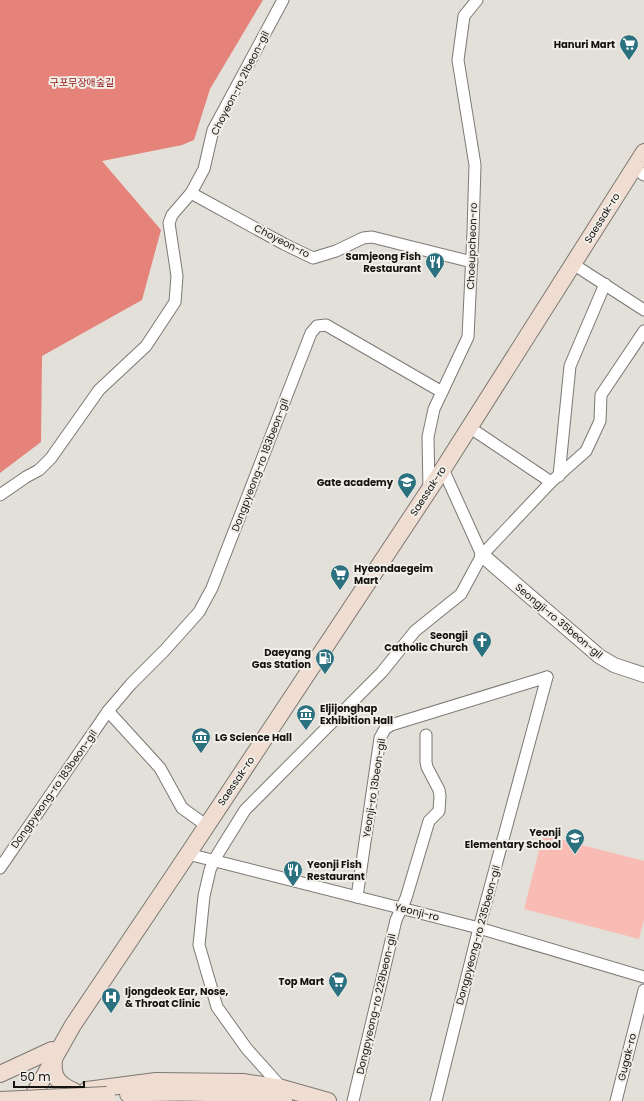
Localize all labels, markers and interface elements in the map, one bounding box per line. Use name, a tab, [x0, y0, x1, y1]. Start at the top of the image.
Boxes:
street label: Choyeon-ro 21beon-gil	[207, 28, 273, 138]
supermarket icon: Hanuri Mart	[618, 33, 640, 61]
place label: Hanuri Mart	[554, 37, 615, 52]
park label: 구포무장애숲길	[50, 75, 114, 90]
street label: Saessak-ro	[581, 190, 623, 246]
street label: Choeupcheon-ro	[463, 202, 481, 290]
street label: Choyeon-ro	[252, 221, 312, 261]
place label: Samjeong Fish Restaurant	[346, 249, 421, 276]
restaurant icon: Samjeong Fish Restaurant	[424, 251, 446, 279]
street label: Dongpyeong-ro 183beon-gil	[228, 396, 292, 534]
street label: Saessak-ro	[406, 463, 450, 519]
school or university icon: Gate academy	[396, 471, 418, 499]
place label: Gate academy	[317, 475, 394, 490]
place label: Hyeondaegeim Mart	[354, 561, 434, 588]
supermarket icon: Hyeondaegeim Mart	[329, 563, 351, 591]
street label: Seongji-ro 35beon-gil	[512, 580, 606, 662]
place label: Seongji Catholic Church	[384, 628, 468, 655]
church icon: Seongji Catholic Church	[471, 630, 493, 658]
place label: Daeyang Gas Station	[252, 645, 311, 672]
fuel station icon: Daeyang Gas Station	[314, 647, 336, 675]
place label: Eljijonghap Exhibition Hall	[320, 701, 393, 728]
museum icon: Eljijonghap Exhibition Hall	[295, 703, 317, 731]
museum icon: LG Science Hall	[190, 726, 212, 754]
street label: Dongpyeong-ro 183beon-gil	[7, 727, 101, 851]
place label: LG Science Hall	[215, 730, 292, 745]
street label: Yeonji-ro 13beon-gil	[359, 737, 389, 839]
street label: Saessak-ro	[214, 753, 258, 809]
place label: Yeonji Elementary School	[465, 825, 561, 852]
school or university icon: Yeonji Elementary School	[564, 827, 586, 855]
place label: Yeonji Fish Restaurant	[307, 857, 365, 884]
restaurant icon: Yeonji Fish Restaurant	[282, 859, 304, 887]
street label: Dongpyeong-ro 235beon-gil	[452, 864, 504, 1006]
street label: Yeonji-ro	[393, 899, 441, 925]
street label: Dongpyeong-ro 229beon-gil	[353, 932, 399, 1076]
supermarket icon: Top Mart	[327, 970, 349, 998]
place label: Top Mart	[279, 974, 324, 989]
place label: Ijongdeok Ear, Nose, & Throat Clinic	[125, 984, 229, 1011]
hospital icon: Ijongdeok Ear, Nose, & Throat Clinic	[100, 986, 122, 1014]
street label: Gugak-ro	[614, 1032, 640, 1082]
scale bar	[14, 1063, 84, 1089]
text: 50 m	[20, 1068, 51, 1085]

